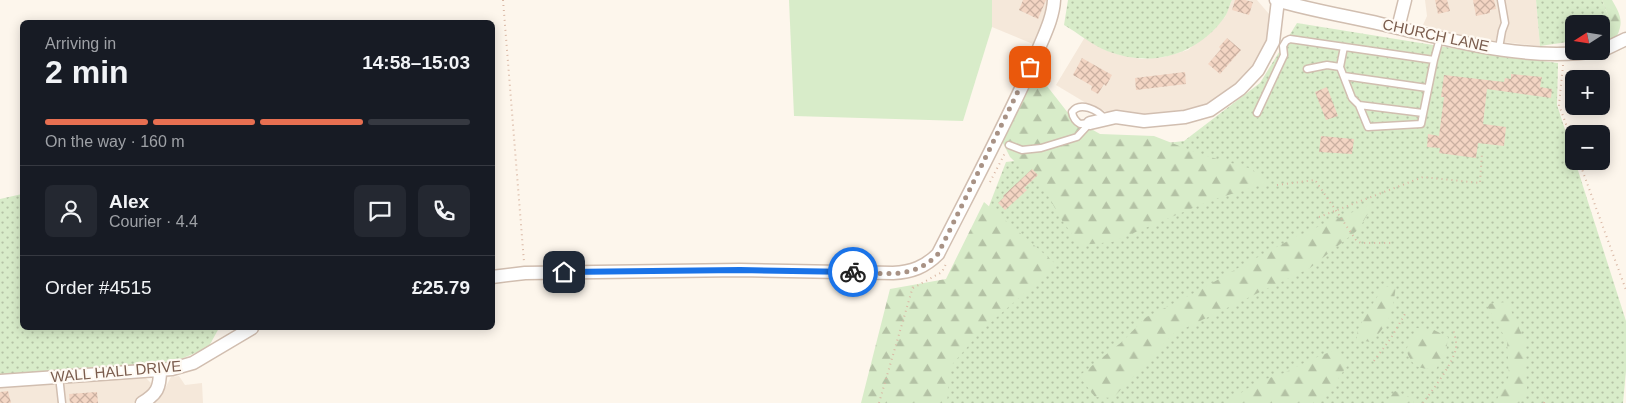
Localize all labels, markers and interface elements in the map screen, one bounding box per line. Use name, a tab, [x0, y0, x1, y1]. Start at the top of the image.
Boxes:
street label: CHURCH LANE	[1381, 15, 1491, 55]
north arrow	[1565, 15, 1610, 60]
map controls	[1565, 15, 1610, 170]
text: Arriving in	[45, 35, 116, 52]
pin	[1009, 46, 1051, 88]
text: 14:58–15:03	[362, 52, 470, 73]
icon: bag	[1016, 53, 1044, 81]
text: 2 min	[45, 54, 129, 90]
button: +	[1565, 70, 1610, 115]
button: −	[1565, 125, 1610, 170]
text: On the way · 160 m	[45, 133, 185, 150]
button: person	[45, 185, 97, 237]
button: chat	[354, 185, 406, 237]
button: phone	[418, 185, 470, 237]
text: Alex	[109, 191, 149, 212]
text: Courier · 4.4	[109, 213, 198, 230]
courier	[828, 247, 878, 297]
pin	[543, 251, 585, 293]
icon: home	[550, 258, 578, 286]
icon: bike	[839, 258, 867, 286]
text: Order #4515	[45, 277, 152, 298]
text: £25.79	[412, 277, 470, 298]
street label: WALL HALL DRIVE	[50, 357, 182, 385]

